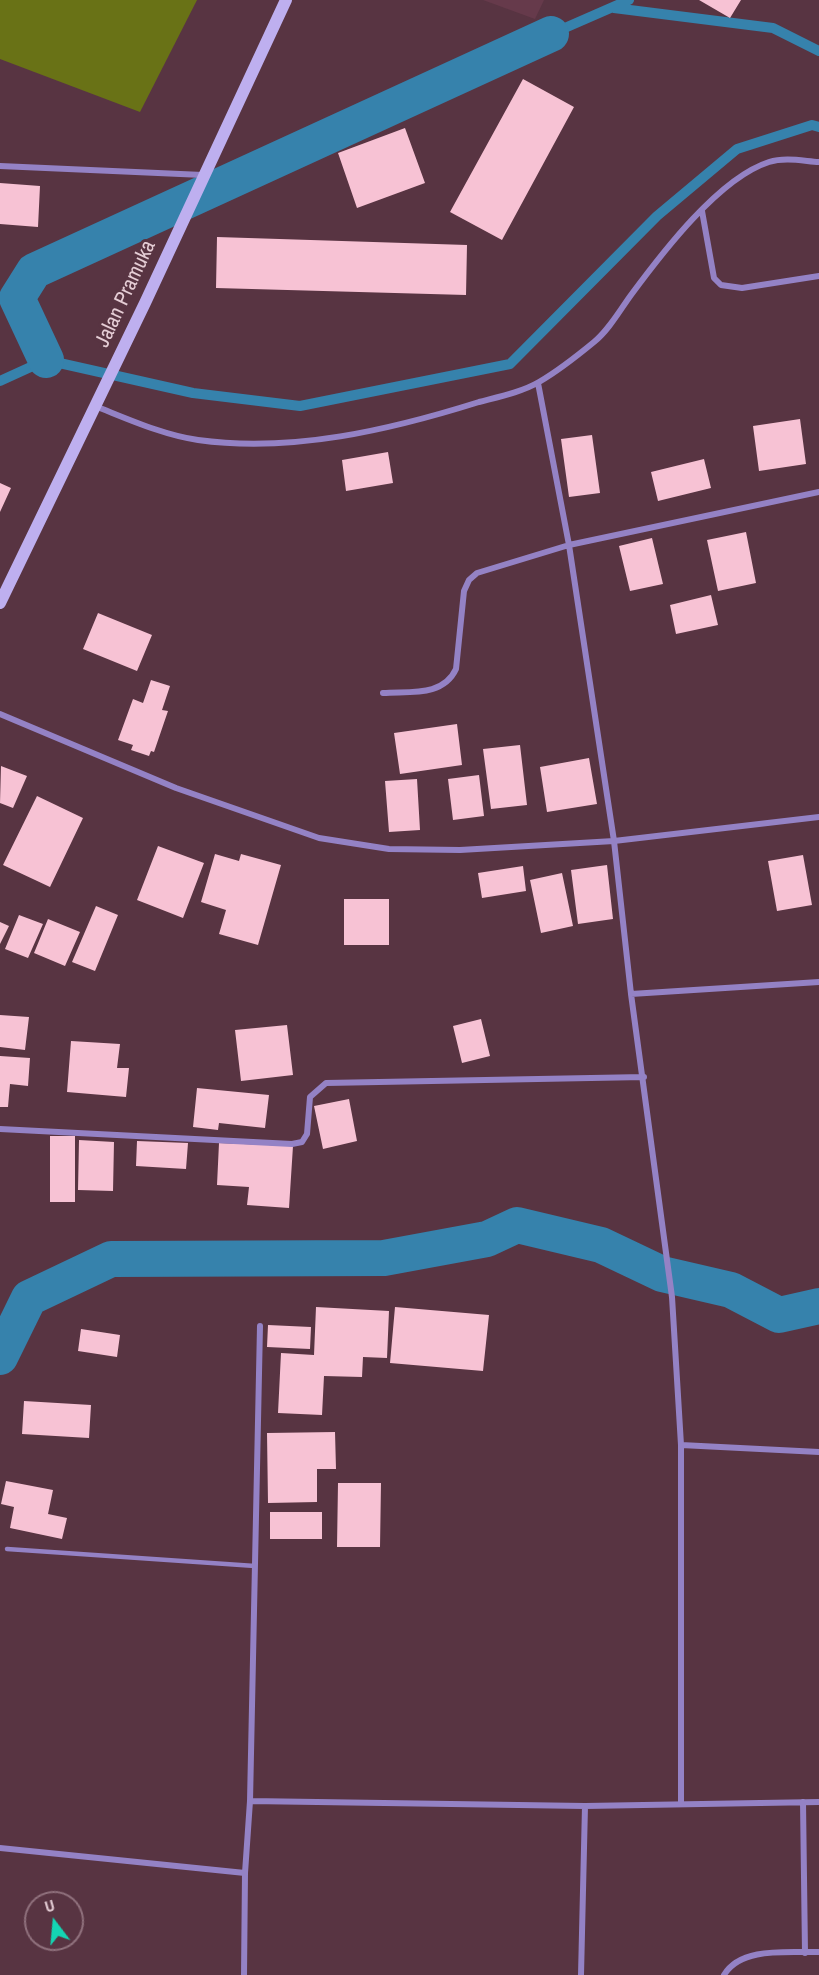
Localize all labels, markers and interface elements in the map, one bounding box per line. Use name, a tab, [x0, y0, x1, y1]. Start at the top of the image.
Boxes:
street label: Jalan Pramuka	[90, 237, 162, 351]
north arrow	[24, 1891, 84, 1951]
text: U	[42, 1894, 57, 1918]

